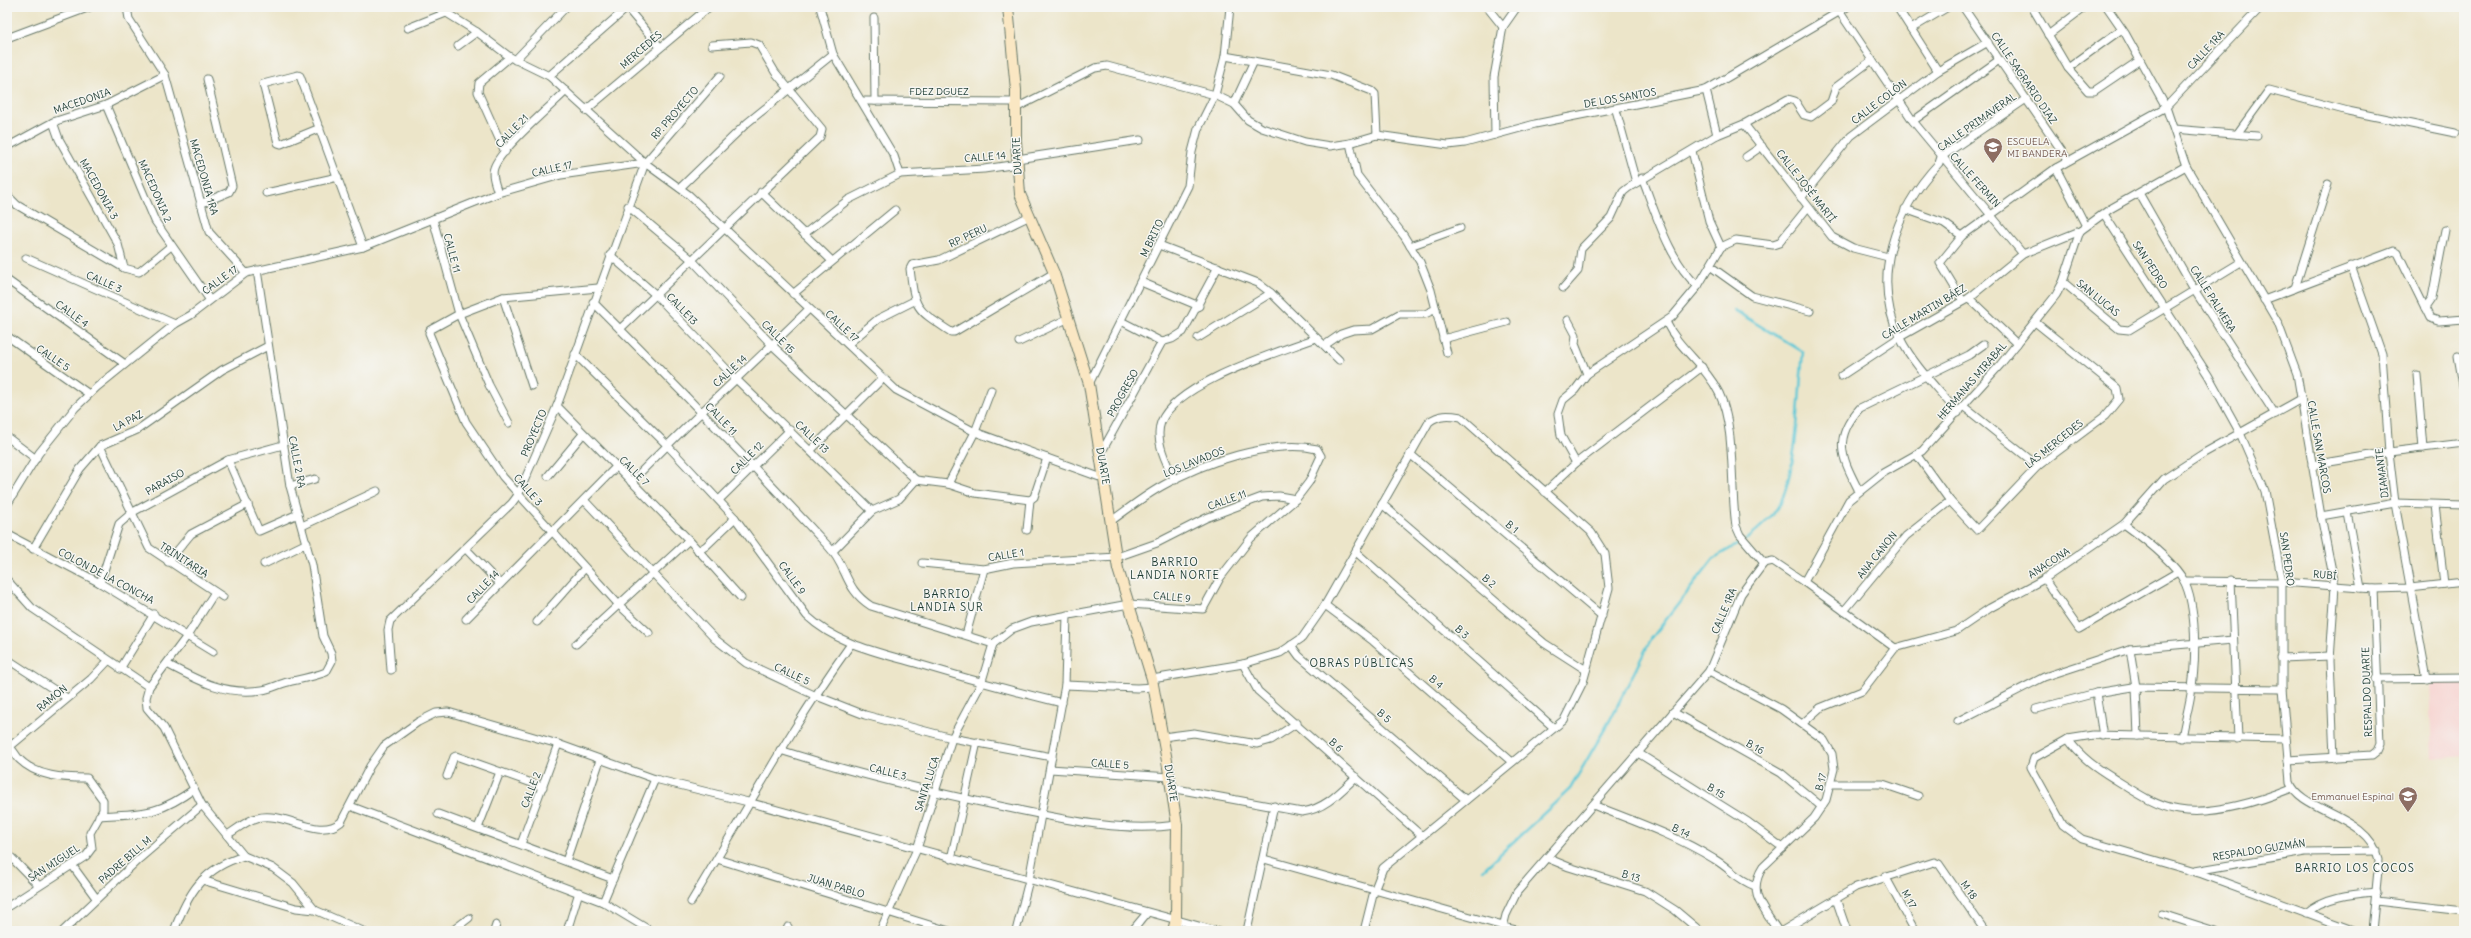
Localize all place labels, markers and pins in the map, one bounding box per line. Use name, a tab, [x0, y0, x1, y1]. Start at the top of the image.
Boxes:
place label: ESCUELA MI BANDERA	[2007, 135, 2068, 160]
school or university icon: ESCUELA MI BANDERA	[1982, 136, 2004, 164]
school or university icon: Emmanuel Espinal	[2397, 785, 2419, 813]
place label: Emmanuel Espinal	[2311, 790, 2394, 803]

